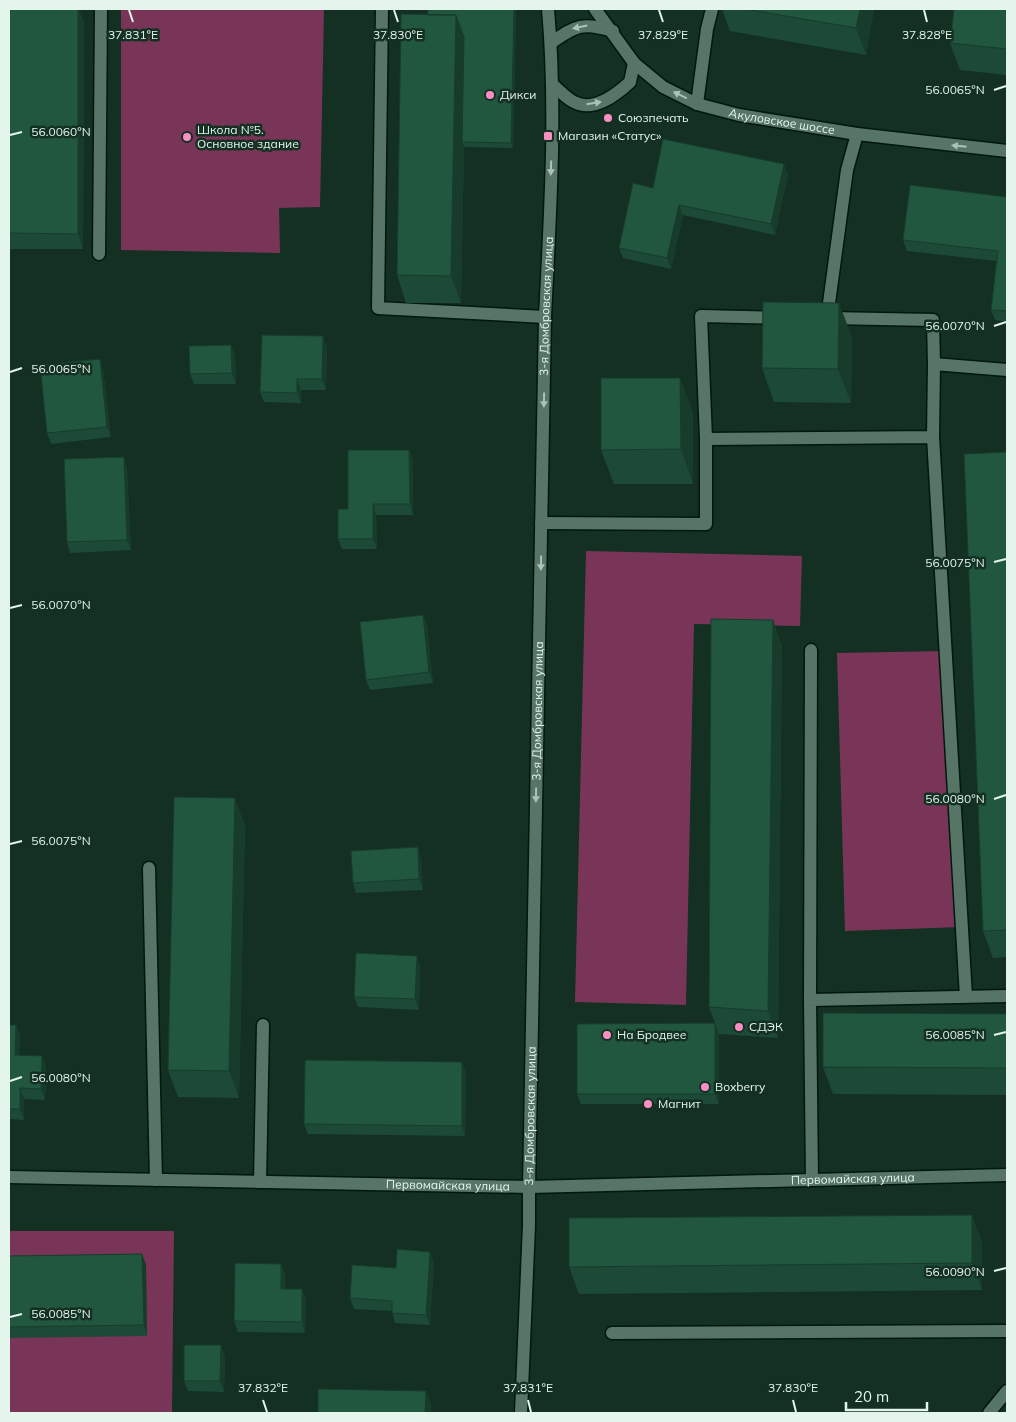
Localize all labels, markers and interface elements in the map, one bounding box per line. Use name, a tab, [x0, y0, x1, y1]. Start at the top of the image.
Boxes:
one-way arrow	[573, 23, 588, 31]
text: 37.831°E	[108, 27, 158, 42]
text: 37.830°E	[373, 27, 423, 42]
text: 37.829°E	[638, 27, 688, 42]
text: 37.828°E	[902, 27, 952, 42]
text: 56.0065°N	[925, 82, 985, 97]
place label: Дикси	[500, 87, 536, 102]
marker: Дикси	[484, 89, 496, 101]
one-way arrow	[672, 91, 687, 99]
one-way arrow	[587, 98, 603, 106]
street label: Акуловское шоссе	[727, 105, 836, 137]
place label: Союзпечать	[618, 110, 689, 125]
marker: Союзпечать	[602, 112, 614, 124]
place label: Школа №5. Основное здание	[197, 122, 299, 151]
text: 56.0060°N	[31, 124, 91, 139]
place label: Магазин «Статус»	[558, 128, 662, 143]
marker: Магазин «Статус»	[542, 130, 554, 142]
marker: Школа №5. Основное здание	[181, 131, 193, 143]
one-way arrow	[950, 142, 966, 150]
one-way arrow	[547, 160, 555, 176]
street label: 3-я Домбровская улица	[536, 236, 556, 376]
text: 56.0070°N	[925, 318, 985, 333]
text: 56.0065°N	[31, 361, 91, 376]
one-way arrow	[540, 393, 548, 409]
one-way arrow	[537, 555, 545, 571]
text: 56.0075°N	[925, 555, 985, 570]
text: 56.0070°N	[31, 597, 91, 612]
street label: 3-я Домбровская улица	[528, 641, 546, 781]
one-way arrow	[532, 788, 540, 804]
text: 56.0080°N	[925, 791, 985, 806]
text: 56.0075°N	[31, 833, 91, 848]
place label: СДЭК	[749, 1019, 783, 1034]
marker: СДЭК	[733, 1021, 745, 1033]
place label: На Бродвее	[617, 1027, 687, 1042]
text: 56.0085°N	[925, 1027, 985, 1042]
marker: На Бродвее	[601, 1029, 613, 1041]
street label: 3-я Домбровская улица	[521, 1046, 539, 1186]
text: 56.0080°N	[31, 1070, 91, 1085]
place label: Boxberry	[715, 1079, 766, 1094]
marker: Boxberry	[699, 1081, 711, 1093]
place label: Магнит	[658, 1096, 701, 1111]
marker: Магнит	[642, 1098, 654, 1110]
street label: Первомайская улица	[791, 1169, 915, 1187]
street label: Первомайская улица	[386, 1176, 510, 1194]
text: 56.0090°N	[925, 1264, 985, 1279]
text: 56.0085°N	[31, 1306, 91, 1321]
text: 37.832°E	[238, 1380, 288, 1395]
text: 37.831°E	[503, 1380, 553, 1395]
text: 37.830°E	[768, 1380, 818, 1395]
scale bar	[846, 1380, 927, 1412]
text: 20 m	[854, 1387, 889, 1406]

